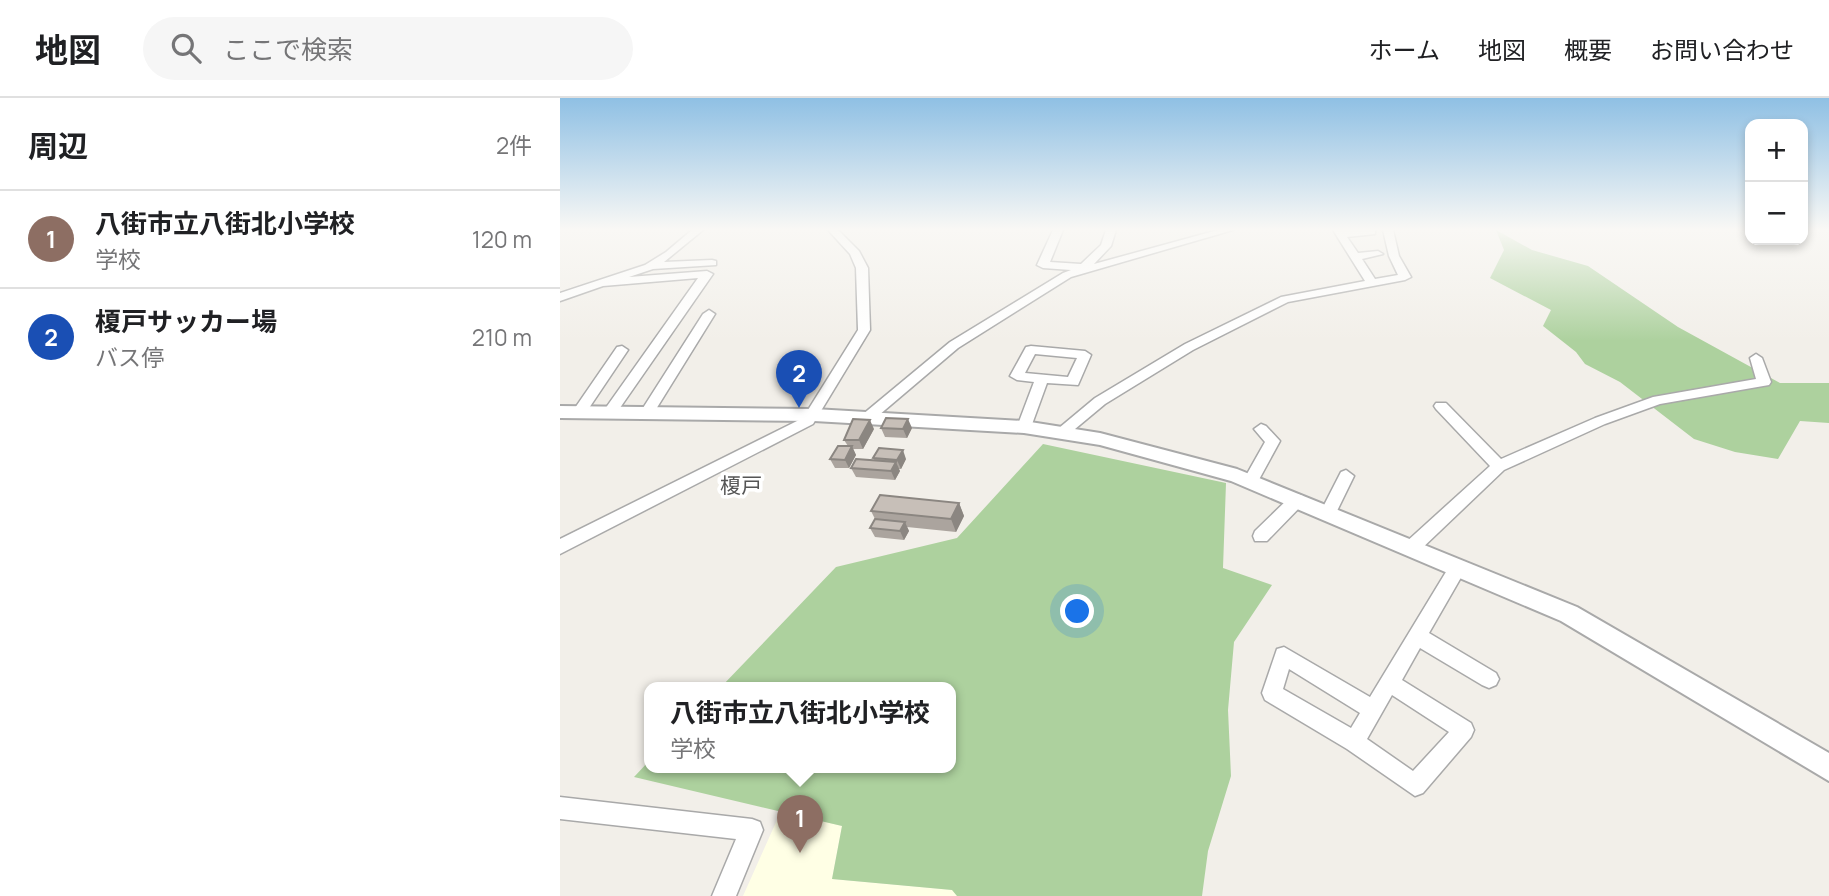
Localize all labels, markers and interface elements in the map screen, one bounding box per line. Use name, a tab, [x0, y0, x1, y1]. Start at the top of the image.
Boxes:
search box	[143, 17, 633, 80]
text: 地図	[35, 27, 101, 72]
icon: search	[167, 29, 205, 67]
text: ここで検索	[223, 31, 353, 67]
text: ホーム	[1369, 33, 1440, 66]
text: 地図	[1478, 33, 1526, 66]
text: 概要	[1564, 33, 1612, 66]
text: お問い合わせ	[1650, 33, 1794, 66]
map controls	[1745, 119, 1808, 245]
button: +	[1745, 119, 1808, 182]
text: 周辺	[28, 125, 88, 166]
text: 2件	[496, 129, 532, 161]
button: −	[1745, 182, 1808, 245]
text: 八街市立八街北小学校	[95, 205, 355, 241]
text: 1	[46, 223, 56, 255]
text: 120 m	[472, 223, 532, 255]
text: 学校	[95, 243, 141, 275]
text: 榎戸サッカー場	[95, 303, 277, 339]
text: 2	[44, 321, 58, 353]
text: 210 m	[472, 321, 532, 353]
text: バス停	[95, 341, 164, 373]
pin: 2	[776, 350, 822, 408]
district label: 榎戸	[720, 471, 762, 499]
your location	[1060, 594, 1094, 628]
popup	[644, 682, 956, 773]
text: 八街市立八街北小学校	[670, 694, 930, 730]
text: 学校	[670, 732, 716, 764]
pin: 1	[777, 795, 823, 853]

